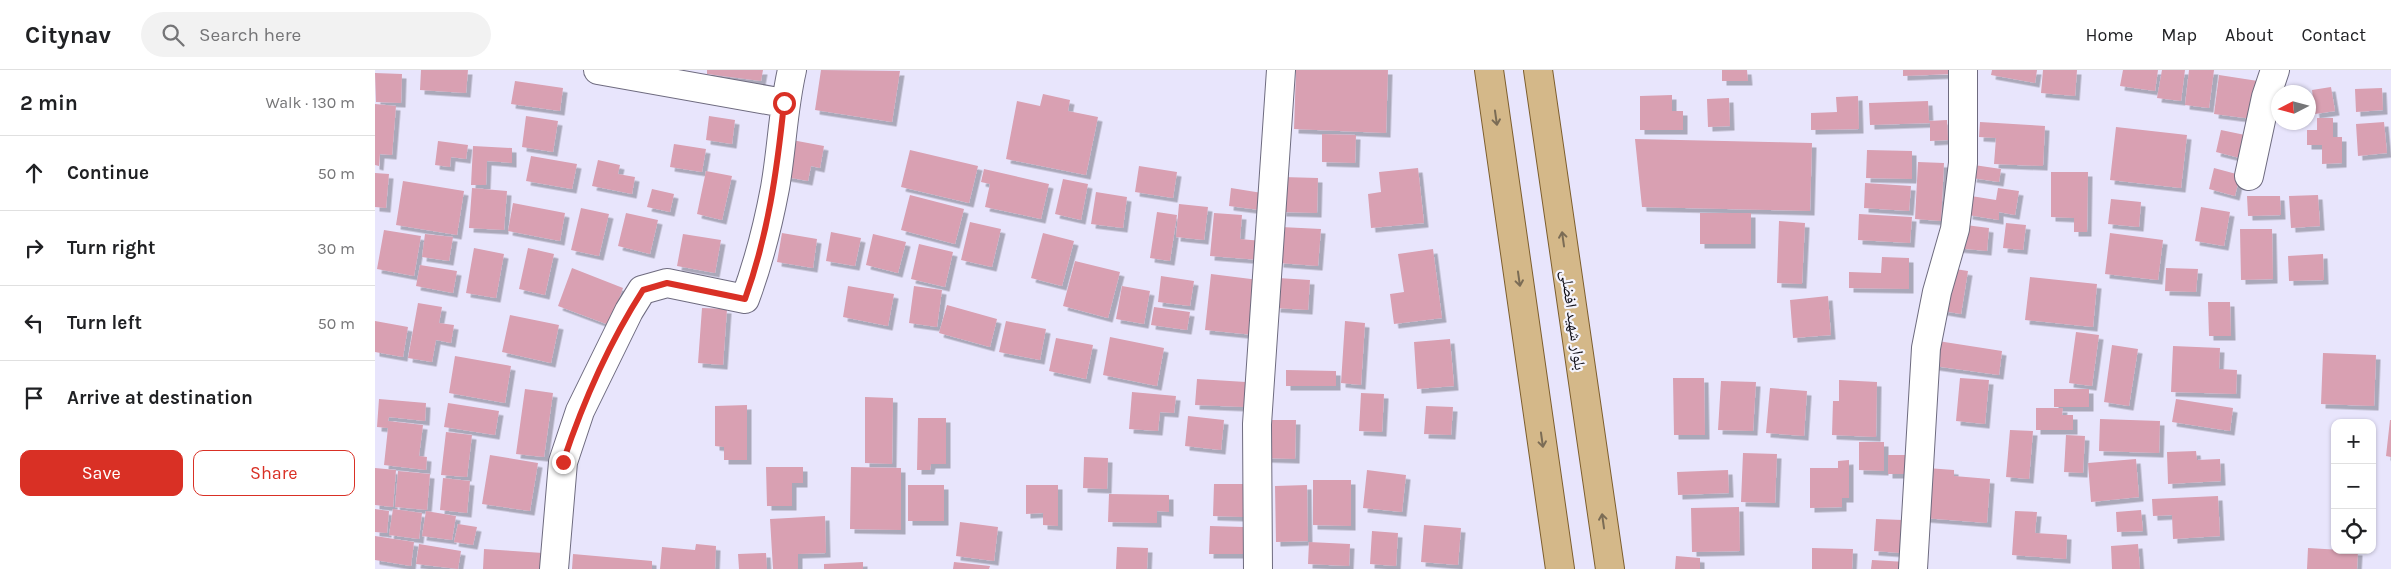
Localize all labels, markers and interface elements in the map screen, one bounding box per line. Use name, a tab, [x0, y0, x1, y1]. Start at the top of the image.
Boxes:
search box	[141, 12, 491, 57]
text: Citynav	[25, 21, 111, 49]
icon: search	[159, 21, 187, 49]
text: Search here	[199, 24, 301, 46]
text: Home	[2085, 24, 2133, 46]
text: Map	[2161, 24, 2197, 46]
text: About	[2225, 24, 2274, 46]
text: Contact	[2302, 24, 2366, 46]
north arrow	[2271, 85, 2316, 130]
text: 2 min	[20, 91, 78, 115]
route start	[773, 92, 796, 115]
text: Walk · 130 m	[265, 93, 355, 112]
one-way arrow	[1491, 110, 1501, 126]
icon: ahead	[20, 159, 48, 187]
text: Continue	[67, 162, 149, 184]
text: 50 m	[318, 164, 355, 183]
one-way arrow	[1557, 231, 1567, 247]
icon: right	[20, 234, 48, 262]
text: Turn right	[67, 237, 156, 259]
text: 30 m	[317, 239, 355, 258]
street label: بلوار شهید افضلی	[1556, 269, 1590, 372]
one-way arrow	[1514, 271, 1524, 287]
icon: left	[20, 309, 48, 337]
text: Turn left	[67, 312, 142, 334]
text: 50 m	[318, 314, 355, 333]
icon: arrive	[20, 384, 48, 412]
text: Arrive at destination	[67, 387, 253, 409]
map controls	[2331, 419, 2376, 554]
button: +	[2331, 419, 2376, 464]
one-way arrow	[1537, 432, 1547, 448]
button: Save	[20, 450, 183, 496]
button: Share	[193, 450, 355, 496]
route end	[552, 451, 575, 474]
button: −	[2331, 464, 2376, 509]
button: locate	[2331, 509, 2376, 554]
one-way arrow	[1598, 513, 1608, 529]

